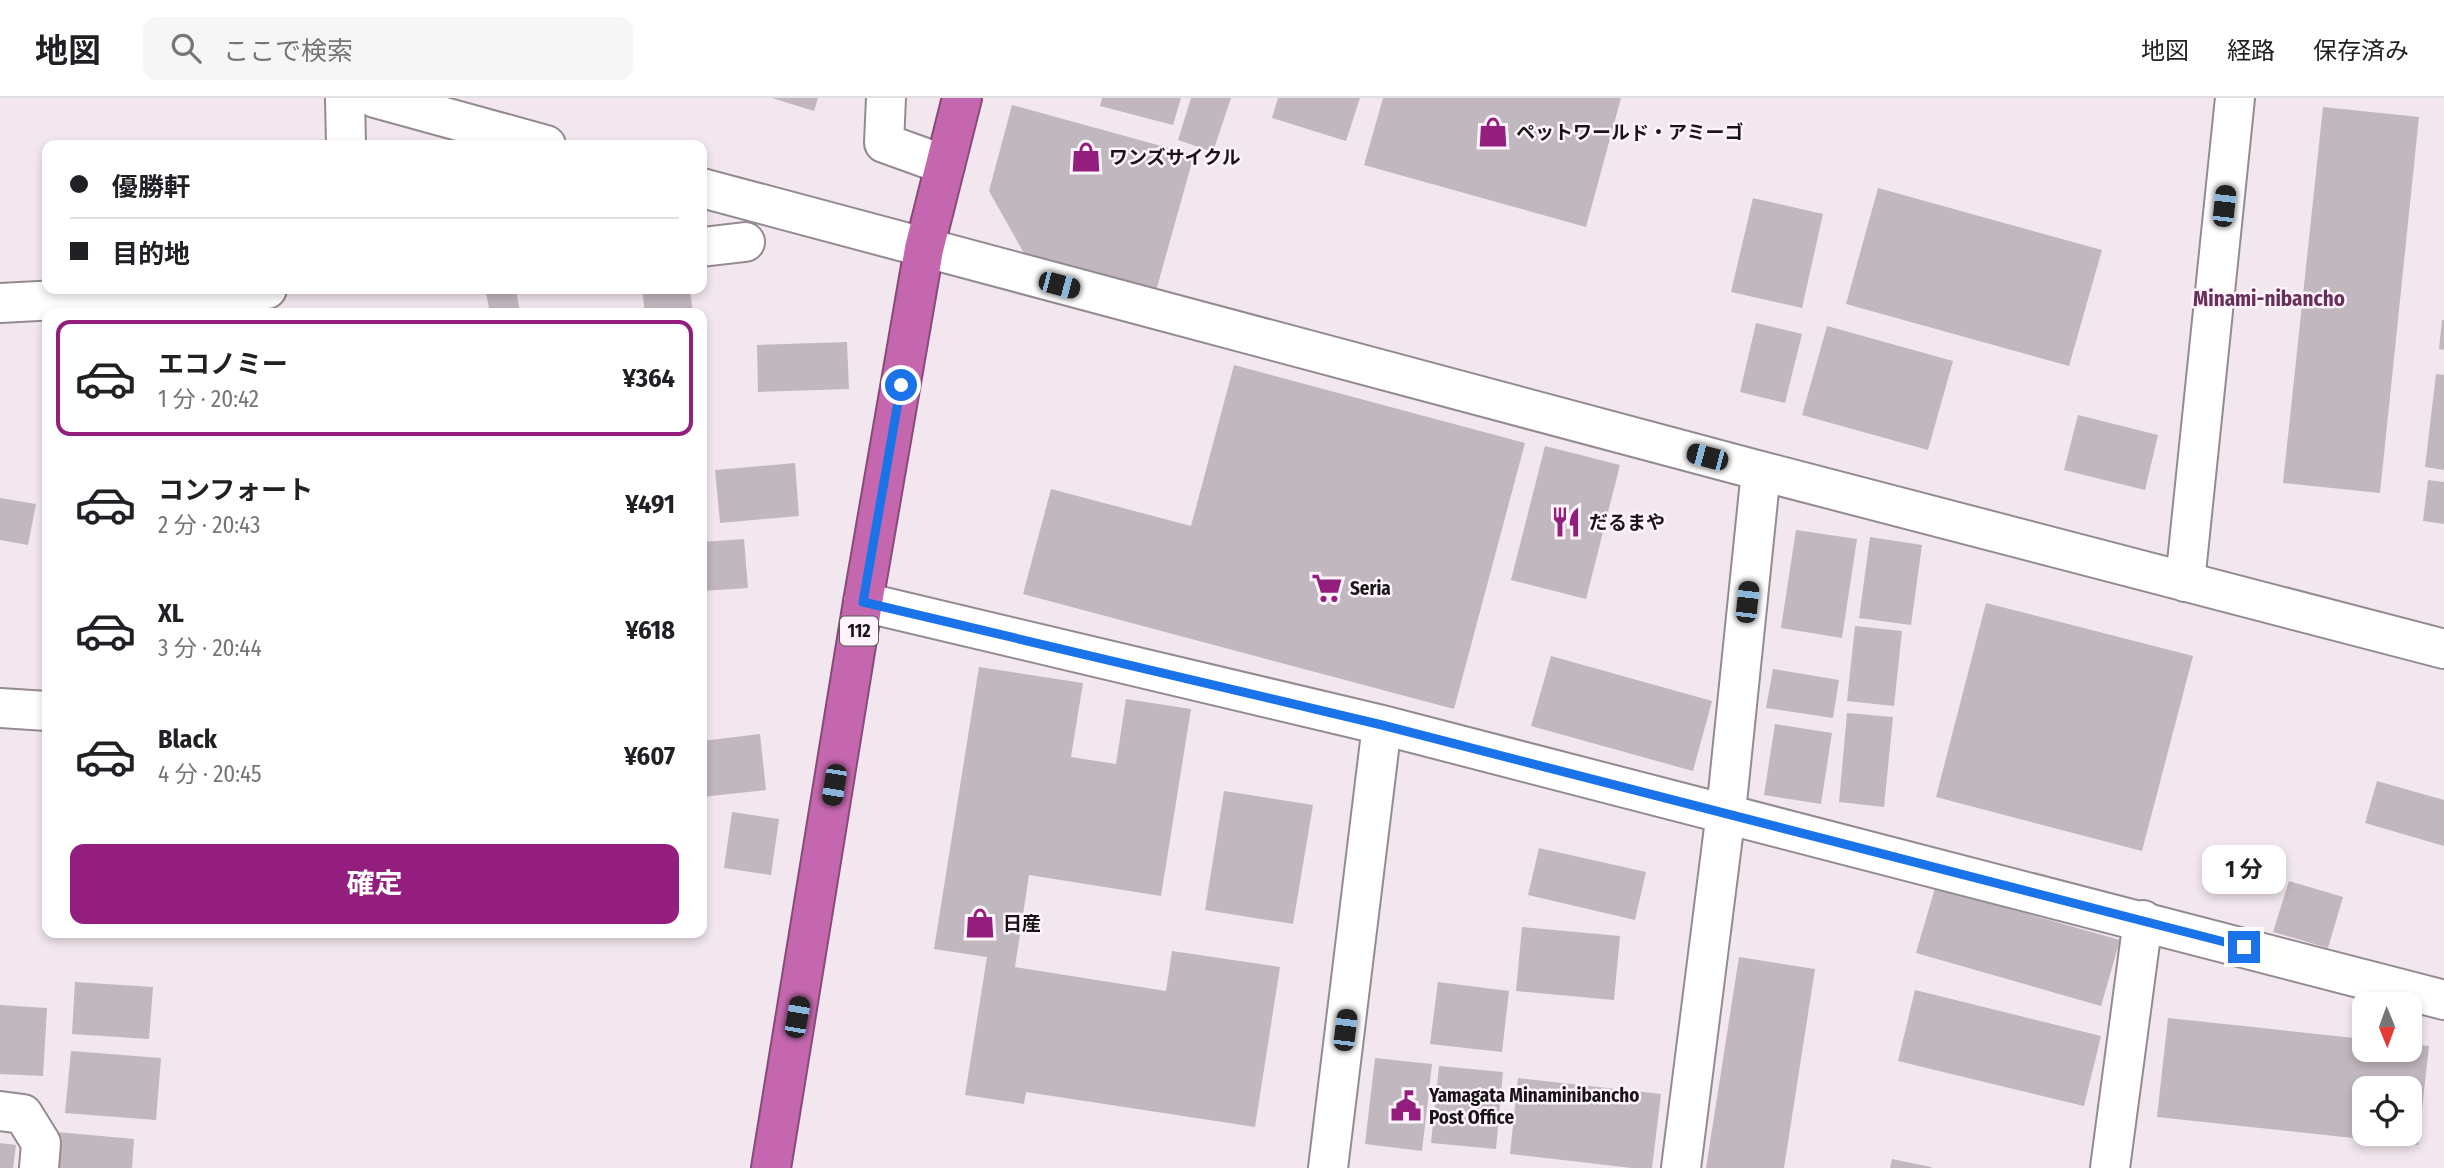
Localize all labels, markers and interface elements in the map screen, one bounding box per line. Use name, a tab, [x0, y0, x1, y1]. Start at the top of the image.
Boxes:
search box	[143, 17, 633, 80]
icon: search	[167, 29, 205, 67]
text: 地図	[35, 31, 101, 71]
text: ここで検索	[223, 36, 353, 67]
text: 地図	[2141, 37, 2189, 65]
text: 経路	[2227, 37, 2275, 65]
text: 保存済み	[2313, 37, 2409, 65]
shop icon: ペットワールド・アミーゴ	[1476, 115, 1510, 149]
place label: ペットワールド・アミーゴ	[1516, 121, 1744, 144]
shop icon: ワンズサイクル	[1069, 140, 1103, 174]
place label: ワンズサイクル	[1109, 146, 1241, 169]
text: 優勝軒	[112, 172, 190, 203]
car	[2212, 184, 2237, 228]
text: 目的地	[112, 239, 190, 270]
car	[1036, 269, 1083, 301]
district label: Minami-nibancho	[2193, 286, 2345, 312]
icon: car	[74, 347, 137, 410]
text: エコノミー	[158, 349, 288, 380]
text: ¥364	[623, 363, 675, 394]
route start	[885, 369, 917, 401]
text: 1 分 · 20:42	[158, 385, 259, 413]
car	[1684, 441, 1731, 473]
icon: car	[74, 473, 137, 536]
text: コンフォート	[158, 475, 313, 506]
text: ¥491	[625, 489, 675, 520]
restaurant icon: だるまや	[1549, 505, 1583, 539]
text: 2 分 · 20:43	[158, 511, 260, 539]
place label: だるまや	[1589, 511, 1665, 534]
supermarket icon: Seria	[1310, 571, 1344, 605]
place label: Seria	[1350, 577, 1391, 600]
car	[1735, 580, 1760, 624]
text: XL	[158, 598, 184, 629]
icon: car	[74, 599, 137, 662]
text: ¥618	[625, 615, 675, 646]
road number: 112	[840, 616, 878, 646]
text: 3 分 · 20:44	[158, 634, 262, 662]
text: Black	[158, 724, 217, 755]
icon: car	[74, 725, 137, 788]
text: ¥607	[624, 741, 675, 772]
text: 4 分 · 20:45	[158, 760, 262, 788]
car	[821, 763, 848, 807]
button: 確定	[70, 844, 679, 924]
callout: 1 分	[2202, 846, 2286, 894]
text: 1 分	[2225, 855, 2263, 883]
shop icon: 日産	[963, 906, 997, 940]
place label: 日産	[1003, 912, 1041, 935]
route end	[2228, 931, 2260, 963]
north arrow	[2352, 992, 2422, 1062]
map controls	[2352, 992, 2422, 1146]
car	[784, 994, 811, 1040]
car	[1333, 1008, 1358, 1052]
button: locate	[2352, 1076, 2422, 1146]
place label: Yamagata Minaminibancho Post Office	[1428, 1084, 1639, 1129]
public building icon: Yamagata Minaminibancho Post Office	[1389, 1089, 1423, 1123]

